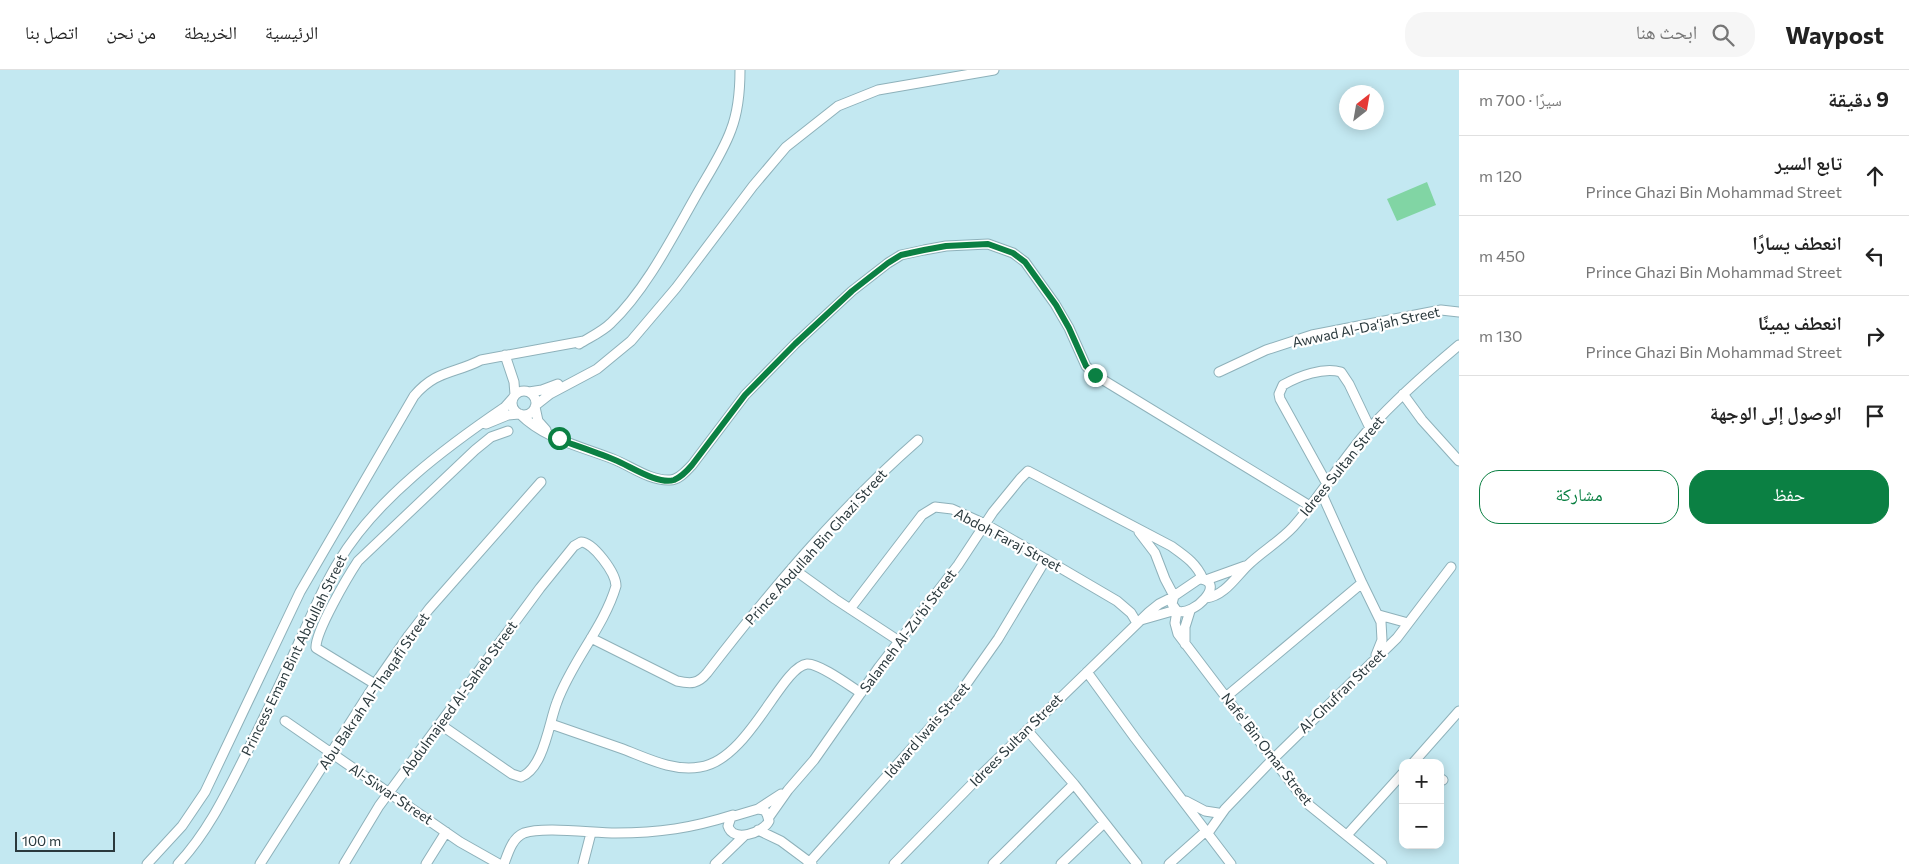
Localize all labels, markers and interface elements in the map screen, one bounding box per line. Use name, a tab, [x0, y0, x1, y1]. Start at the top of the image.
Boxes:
search box	[1405, 12, 1755, 57]
text: ابحث هنا	[1636, 20, 1697, 43]
text: Waypost	[1785, 20, 1884, 49]
text: اتصل بنا	[25, 21, 78, 43]
text: من نحن	[106, 21, 156, 43]
text: الخريطة	[184, 21, 237, 43]
text: الرئيسية	[265, 21, 318, 43]
icon: search	[1709, 21, 1737, 49]
north arrow	[1339, 85, 1384, 130]
text: 9 دقيقة	[1828, 86, 1889, 111]
text: سيرًا · 700 m	[1479, 90, 1562, 109]
text: تابع السير	[1775, 151, 1842, 174]
icon: ahead	[1861, 162, 1889, 190]
text: 120 m	[1479, 166, 1522, 185]
text: Prince Ghazi Bin Mohammad Street	[1586, 182, 1842, 201]
text: انعطف يسارًا	[1752, 231, 1842, 254]
icon: left	[1861, 242, 1889, 270]
text: 450 m	[1479, 246, 1525, 265]
text: Prince Ghazi Bin Mohammad Street	[1586, 262, 1842, 281]
street label: Awwad Al-Da‘jah Street	[1291, 302, 1442, 350]
text: انعطف يمينًا	[1758, 311, 1842, 334]
icon: right	[1861, 322, 1889, 350]
text: 130 m	[1479, 326, 1522, 345]
text: Prince Ghazi Bin Mohammad Street	[1586, 342, 1842, 361]
route end	[1084, 364, 1107, 387]
text: الوصول إلى الوجهة	[1710, 401, 1842, 424]
icon: arrive	[1861, 402, 1889, 430]
street label: Idrees Sultan Street	[1296, 412, 1387, 519]
route start	[548, 427, 571, 450]
street label: Prince Abdullah Bin Ghazi Street	[741, 465, 890, 628]
button: مشاركة	[1479, 470, 1679, 524]
button: حفظ	[1689, 470, 1889, 524]
street label: Abdoh Faraj Street	[952, 504, 1065, 575]
street label: Princess Eman Bint Abdullah Street	[237, 551, 350, 758]
street label: Salameh Al-Zu‘bi Street	[856, 566, 960, 696]
street label: Abu Bakrah Al-Thaqafi Street	[315, 609, 433, 772]
street label: Abdulmajeed Al-Saheb Street	[397, 617, 520, 778]
street label: Al-Ghufran Street	[1295, 645, 1389, 736]
street label: Idward Iwais Street	[881, 678, 973, 781]
street label: Nafe' Bin Omar Street	[1218, 689, 1317, 809]
street label: Idrees Sultan Street	[966, 690, 1066, 790]
street label: Al-Siwar Street	[346, 759, 437, 828]
map controls	[1399, 759, 1444, 849]
button: +	[1399, 759, 1444, 804]
button: −	[1399, 804, 1444, 849]
scale bar	[15, 829, 115, 852]
text: 100 m	[22, 832, 61, 849]

